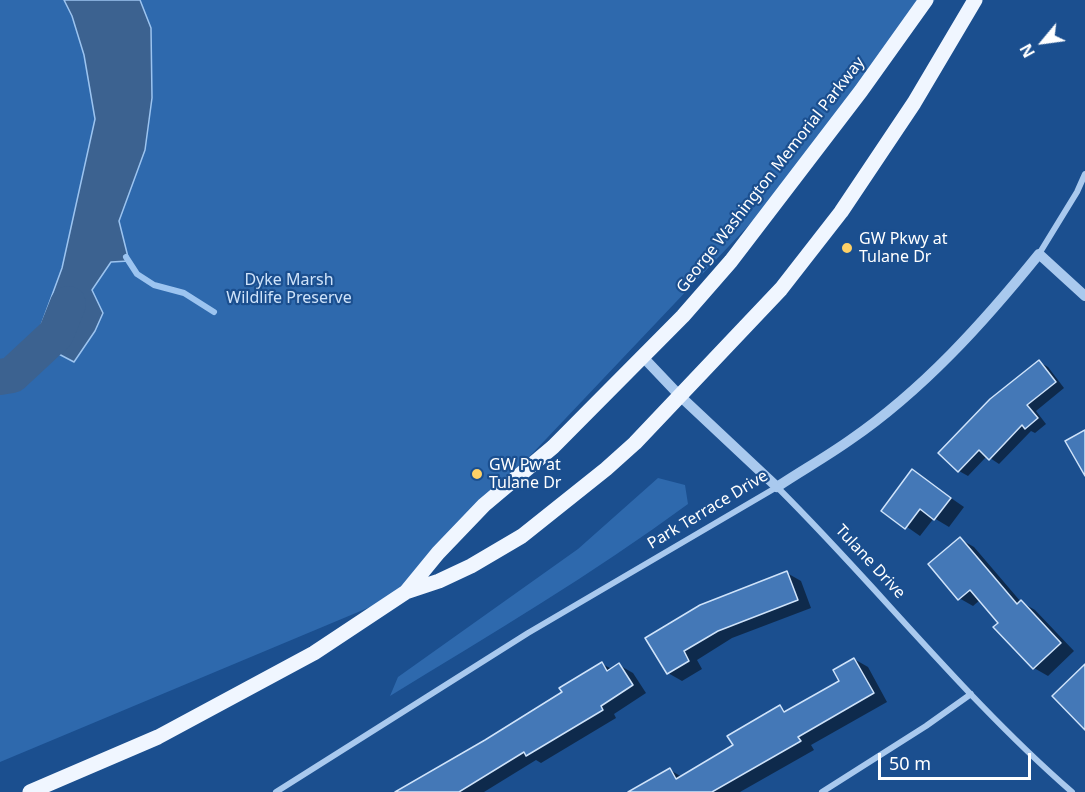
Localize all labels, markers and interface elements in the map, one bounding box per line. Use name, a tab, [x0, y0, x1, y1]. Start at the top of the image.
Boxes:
north arrow	[1013, 12, 1073, 72]
text: N	[1014, 40, 1040, 62]
street label: George Washington Memorial Parkway	[673, 53, 869, 297]
place label: GW Pkwy at Tulane Dr	[859, 229, 948, 267]
marker: GW Pkwy at Tulane Dr	[840, 241, 854, 255]
park label: Dyke Marsh Wildlife Preserve	[226, 270, 352, 308]
place label: GW Pw at Tulane Dr	[489, 455, 561, 493]
street label: Park Terrace Drive	[644, 466, 772, 554]
marker: GW Pw at Tulane Dr	[470, 467, 484, 481]
street label: Tulane Drive	[831, 521, 909, 603]
scale bar	[881, 741, 1034, 779]
text: 50 m	[889, 751, 931, 775]

